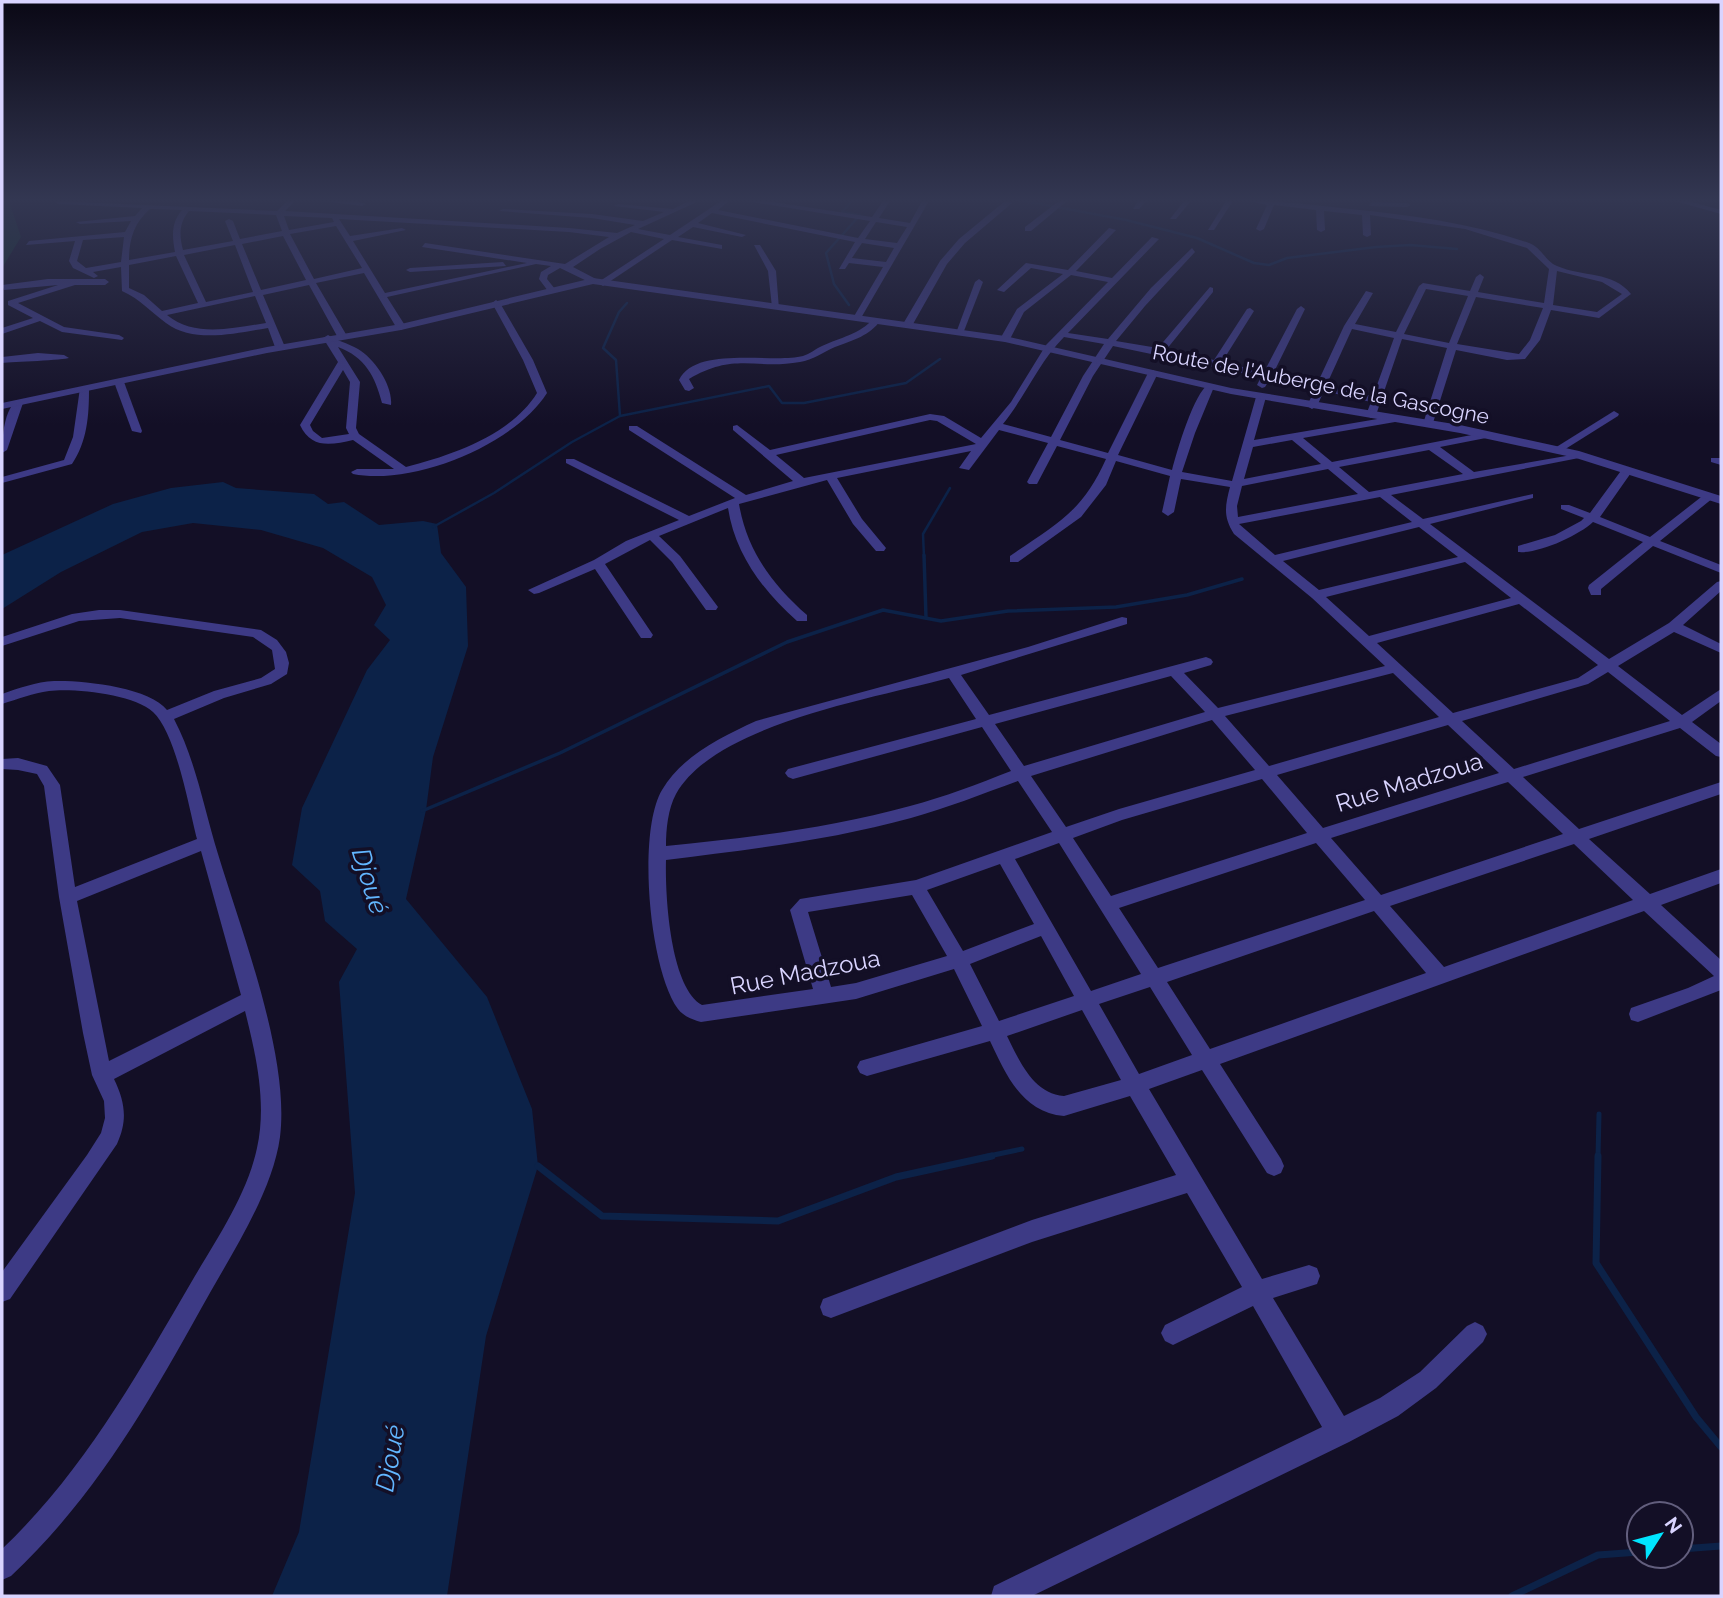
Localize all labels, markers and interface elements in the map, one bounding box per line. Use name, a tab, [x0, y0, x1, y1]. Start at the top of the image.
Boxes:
street label: Route de l'Auberge de la Gascogne	[1150, 339, 1492, 429]
street label: Rue Madzoua	[1332, 746, 1486, 818]
water label: Djoué	[346, 844, 394, 918]
street label: Rue Madzoua	[728, 943, 882, 1001]
water label: Djoué	[369, 1422, 411, 1494]
north arrow	[1625, 1500, 1695, 1570]
text: N	[1661, 1513, 1687, 1537]

